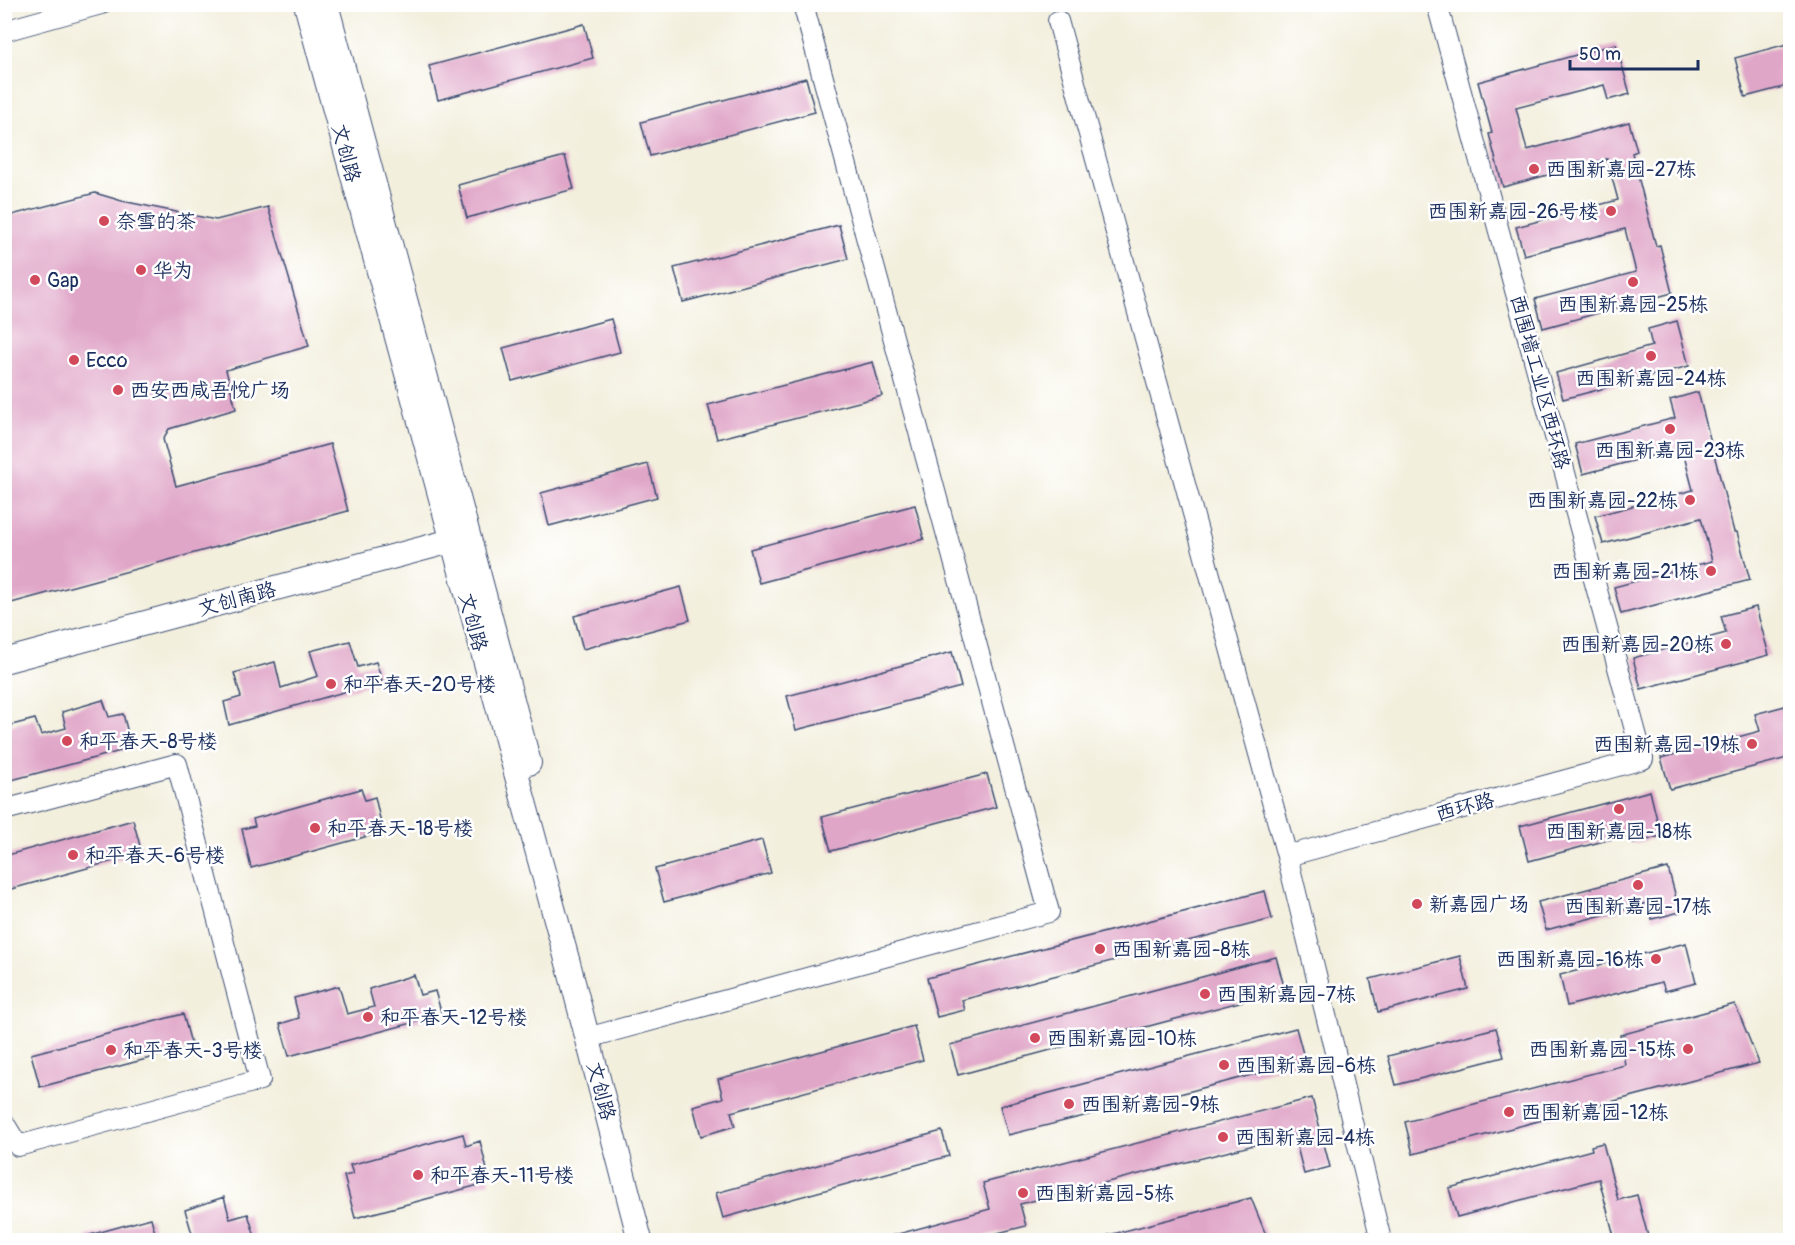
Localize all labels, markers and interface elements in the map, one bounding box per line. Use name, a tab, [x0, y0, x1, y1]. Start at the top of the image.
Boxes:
scale bar	[1570, 33, 1698, 71]
text: 50 m	[1579, 43, 1621, 66]
street label: 文创路	[326, 121, 366, 186]
place label: 西围新嘉园-27栋	[1546, 157, 1696, 182]
marker: 西围新嘉园-27栋	[1527, 162, 1541, 176]
place label: 西围新嘉园-26号楼	[1428, 199, 1599, 224]
marker: 西围新嘉园-26号楼	[1604, 204, 1618, 218]
place label: 奈雪的茶	[116, 209, 196, 234]
marker: 奈雪的茶	[97, 214, 111, 228]
place label: 华为	[153, 258, 193, 283]
marker: 华为	[134, 263, 148, 277]
place label: Gap	[47, 268, 79, 293]
marker: Gap	[28, 273, 42, 287]
marker: 西围新嘉园-25栋	[1626, 275, 1640, 289]
street label: 西围墙工业区西环路	[1505, 292, 1576, 473]
place label: 西围新嘉园-25栋	[1558, 292, 1708, 317]
place label: Ecco	[86, 348, 128, 373]
marker: 西围新嘉园-24栋	[1644, 349, 1658, 363]
marker: Ecco	[67, 353, 81, 367]
place label: 西围新嘉园-24栋	[1575, 366, 1727, 391]
place label: 西安西咸吾悦广场	[130, 378, 290, 403]
marker: 西安西咸吾悦广场	[111, 383, 125, 397]
marker: 西围新嘉园-23栋	[1663, 422, 1677, 436]
place label: 西围新嘉园-23栋	[1595, 438, 1745, 463]
place label: 西围新嘉园-22栋	[1527, 488, 1678, 513]
marker: 西围新嘉园-22栋	[1683, 493, 1697, 507]
place label: 西围新嘉园-21栋	[1551, 559, 1699, 584]
marker: 西围新嘉园-21栋	[1704, 564, 1718, 578]
street label: 文创南路	[195, 576, 280, 621]
street label: 文创路	[453, 590, 493, 655]
place label: 西围新嘉园-20栋	[1561, 632, 1714, 657]
marker: 西围新嘉园-20栋	[1719, 637, 1733, 651]
place label: 和平春天-20号楼	[343, 672, 496, 697]
marker: 和平春天-20号楼	[324, 677, 338, 691]
place label: 和平春天-8号楼	[79, 729, 218, 754]
place label: 西围新嘉园-19栋	[1593, 732, 1740, 757]
marker: 和平春天-8号楼	[60, 734, 74, 748]
marker: 西围新嘉园-19栋	[1745, 737, 1759, 751]
street label: 西环路	[1433, 787, 1498, 827]
marker: 西围新嘉园-18栋	[1612, 802, 1626, 816]
place label: 和平春天-18号楼	[327, 816, 473, 841]
place label: 西围新嘉园-18栋	[1546, 819, 1692, 844]
marker: 和平春天-18号楼	[308, 821, 322, 835]
place label: 和平春天-6号楼	[85, 843, 225, 868]
marker: 和平春天-6号楼	[66, 848, 80, 862]
marker: 西围新嘉园-17栋	[1631, 878, 1645, 892]
place label: 新嘉园广场	[1429, 892, 1529, 917]
place label: 西围新嘉园-17栋	[1565, 894, 1711, 919]
marker: 新嘉园广场	[1410, 897, 1424, 911]
place label: 西围新嘉园-8栋	[1112, 937, 1251, 962]
marker: 西围新嘉园-8栋	[1093, 942, 1107, 956]
place label: 西围新嘉园-16栋	[1496, 947, 1644, 972]
marker: 西围新嘉园-16栋	[1649, 952, 1663, 966]
place label: 西围新嘉园-7栋	[1217, 982, 1356, 1007]
marker: 西围新嘉园-7栋	[1198, 987, 1212, 1001]
place label: 和平春天-12号楼	[380, 1005, 528, 1030]
marker: 和平春天-12号楼	[361, 1010, 375, 1024]
place label: 西围新嘉园-10栋	[1047, 1026, 1197, 1051]
marker: 西围新嘉园-10栋	[1028, 1031, 1042, 1045]
place label: 西围新嘉园-15栋	[1529, 1037, 1676, 1062]
place label: 和平春天-3号楼	[123, 1038, 263, 1063]
marker: 西围新嘉园-15栋	[1681, 1042, 1695, 1056]
marker: 和平春天-3号楼	[104, 1043, 118, 1057]
place label: 西围新嘉园-6栋	[1236, 1053, 1376, 1078]
marker: 西围新嘉园-6栋	[1217, 1058, 1231, 1072]
street label: 文创路	[581, 1059, 621, 1124]
place label: 西围新嘉园-9栋	[1081, 1092, 1220, 1117]
marker: 西围新嘉园-9栋	[1062, 1097, 1076, 1111]
place label: 西围新嘉园-12栋	[1521, 1100, 1669, 1125]
marker: 西围新嘉园-12栋	[1502, 1105, 1516, 1119]
place label: 西围新嘉园-4栋	[1235, 1125, 1375, 1150]
marker: 西围新嘉园-4栋	[1216, 1130, 1230, 1144]
place label: 和平春天-11号楼	[430, 1163, 574, 1188]
marker: 和平春天-11号楼	[411, 1168, 425, 1182]
place label: 西围新嘉园-5栋	[1035, 1181, 1174, 1206]
marker: 西围新嘉园-5栋	[1016, 1186, 1030, 1200]

